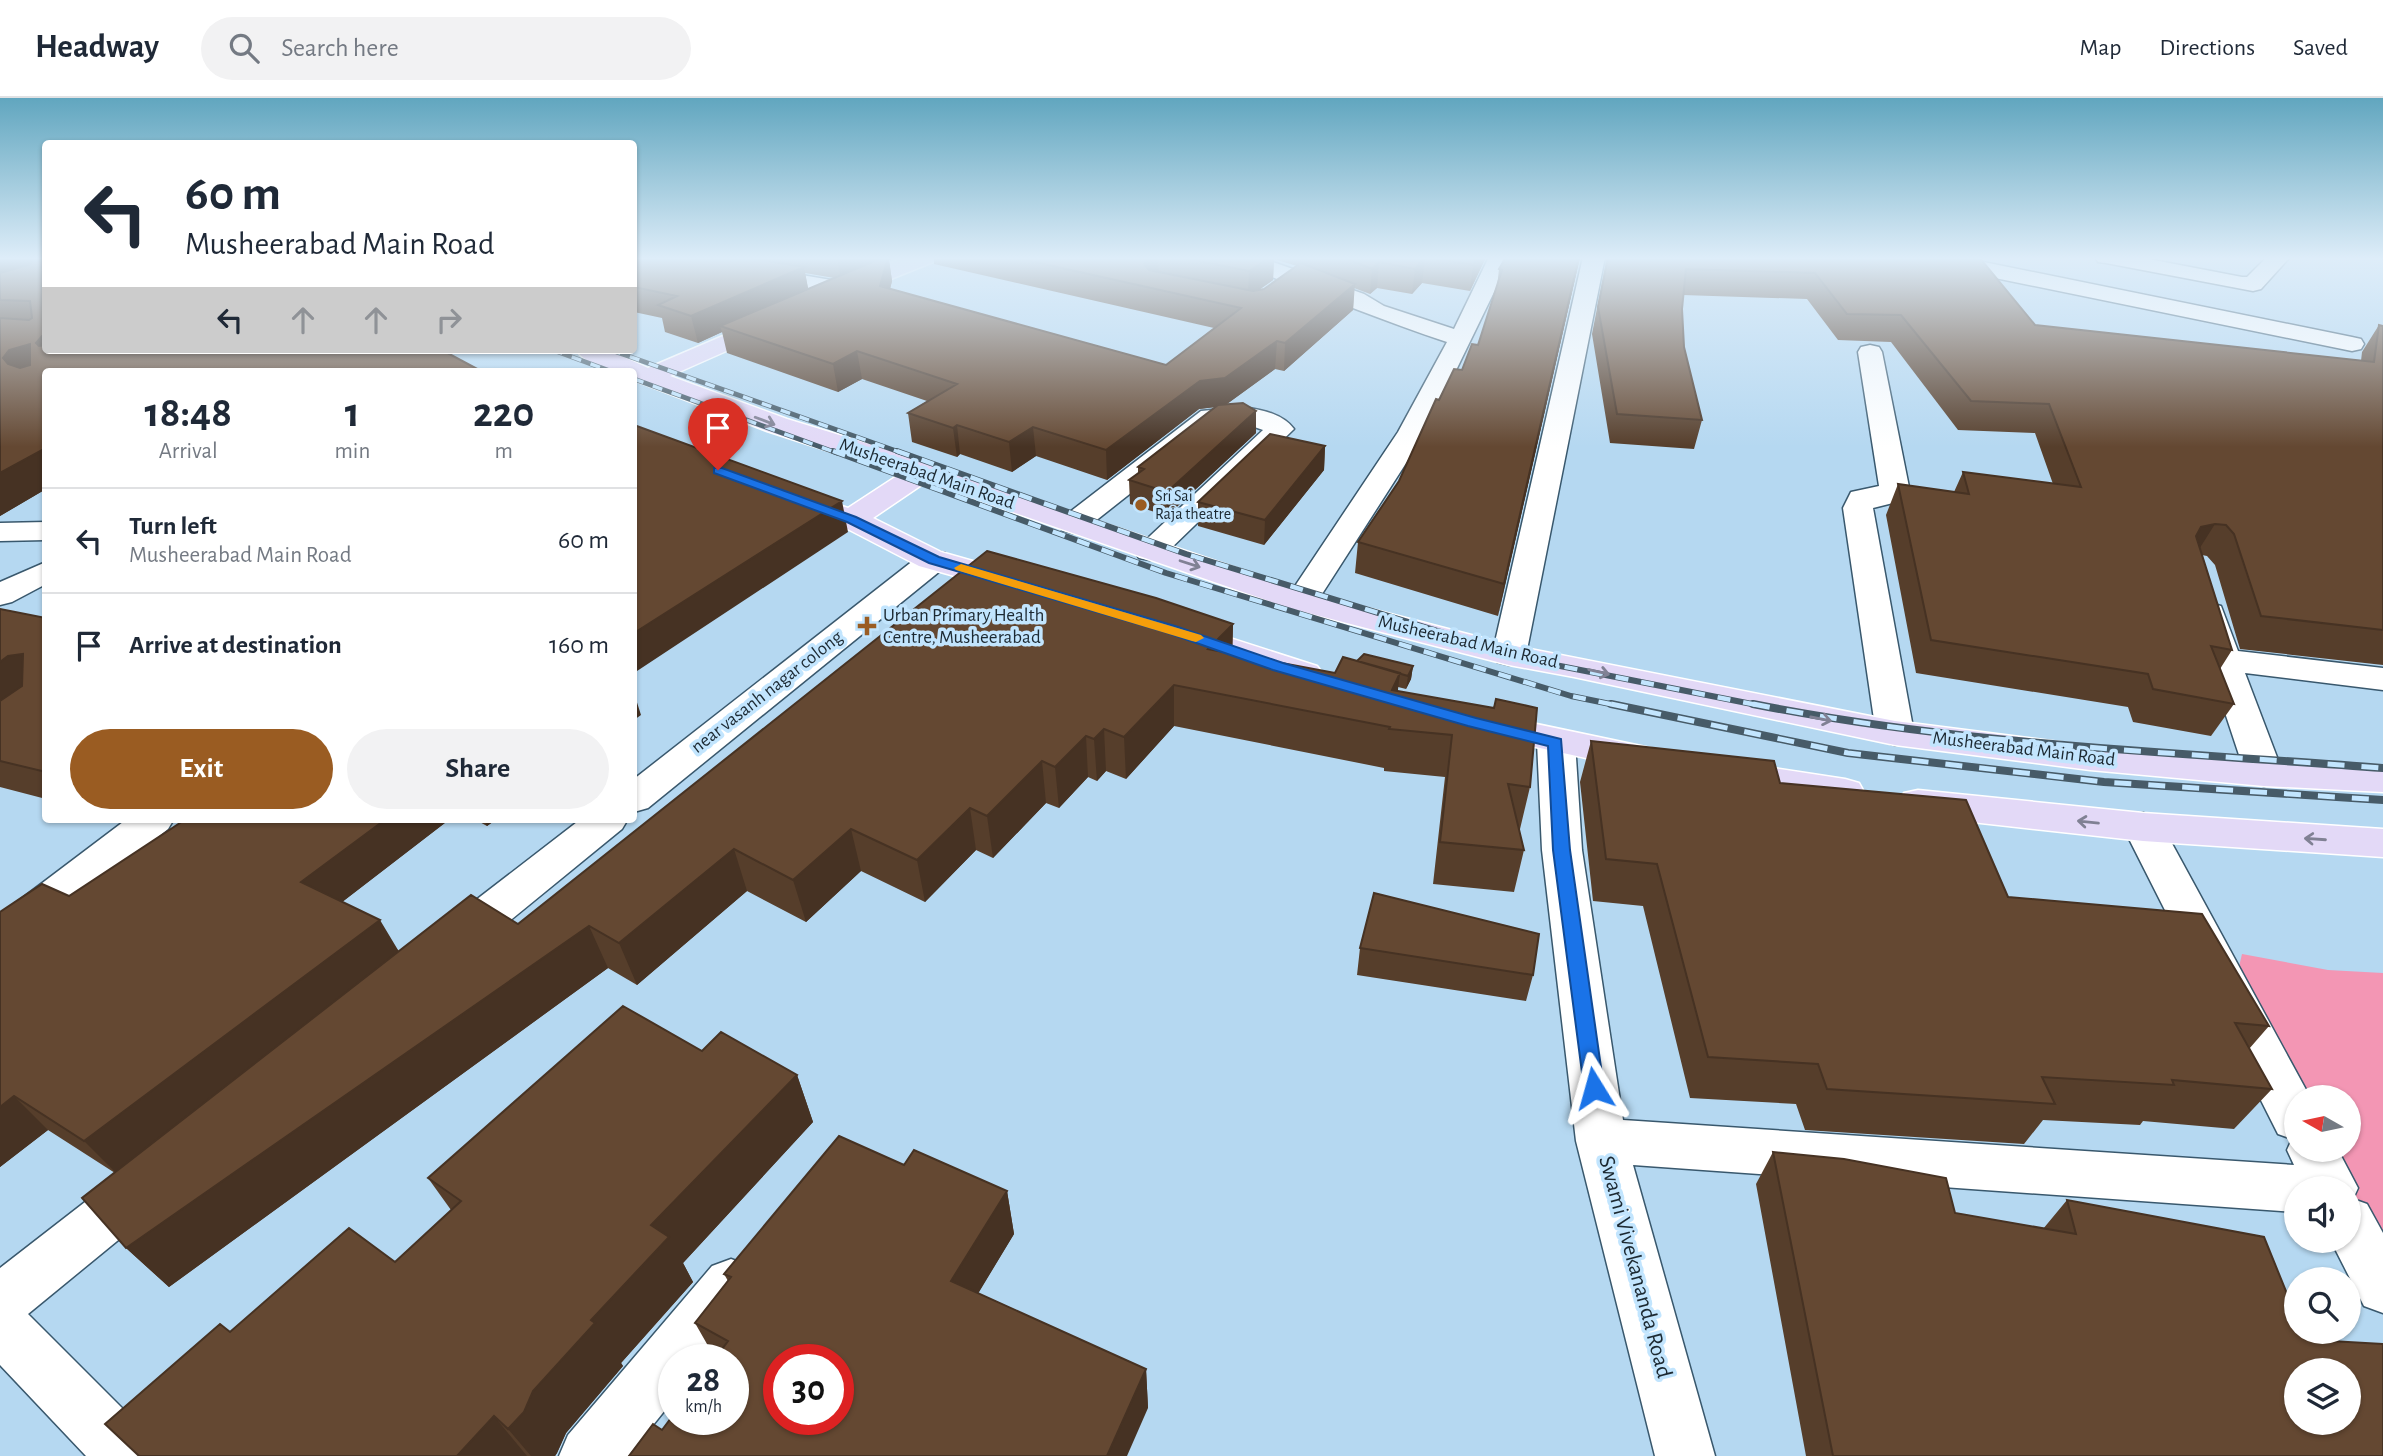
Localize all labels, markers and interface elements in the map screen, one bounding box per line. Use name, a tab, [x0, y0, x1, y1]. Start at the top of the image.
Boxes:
search box	[201, 17, 691, 80]
icon: search	[225, 29, 263, 67]
text: Headway	[35, 31, 159, 64]
text: Search here	[281, 35, 399, 61]
text: Map	[2079, 36, 2121, 60]
text: Directions	[2159, 36, 2255, 60]
text: Saved	[2293, 36, 2348, 60]
icon: left	[70, 168, 161, 259]
text: 60 m	[185, 170, 281, 219]
text: Musheerabad Main Road	[185, 228, 495, 260]
icon: left	[211, 301, 249, 339]
icon: ahead	[284, 301, 322, 339]
icon: ahead	[357, 301, 395, 339]
icon: right	[430, 301, 468, 339]
text: 18:48	[145, 392, 232, 434]
text: 1	[345, 392, 360, 434]
text: 220	[473, 392, 534, 434]
pin	[688, 398, 748, 470]
icon: arrive	[699, 409, 737, 447]
one-way arrow	[754, 416, 776, 428]
street label: Musheerabad Main Road	[837, 435, 1017, 513]
text: Arrival	[159, 440, 218, 463]
text: min	[334, 440, 370, 463]
text: m	[494, 440, 513, 463]
place label: Sri Sai Raja theatre	[1155, 488, 1231, 523]
marker: Sri Sai Raja theatre	[1133, 497, 1149, 513]
text: Turn left	[129, 513, 217, 539]
icon: left	[70, 522, 108, 560]
text: 60 m	[558, 527, 609, 553]
text: Musheerabad Main Road	[129, 544, 352, 567]
one-way arrow	[1178, 559, 1200, 571]
place label: Urban Primary Health Centre, Musheerabad	[883, 606, 1045, 647]
street label: Musheerabad Main Road	[1376, 612, 1560, 672]
marker: Urban Primary Health Centre, Musheerabad	[857, 616, 877, 636]
icon: arrive	[70, 627, 108, 665]
street label: near vasanh nagar colong	[688, 627, 847, 757]
text: Arrive at destination	[129, 632, 342, 658]
text: 160 m	[549, 632, 609, 658]
one-way arrow	[1587, 665, 1610, 679]
one-way arrow	[1809, 712, 1832, 726]
street label: Musheerabad Main Road	[1932, 728, 2117, 770]
button: Exit	[70, 729, 333, 809]
button: Share	[347, 729, 609, 809]
one-way arrow	[2077, 815, 2100, 828]
one-way arrow	[2304, 832, 2327, 845]
position arrow	[1557, 1051, 1631, 1125]
north arrow	[2284, 1085, 2361, 1162]
map controls	[2284, 1085, 2361, 1435]
street label: Swami Vivekananda Road	[1594, 1153, 1676, 1381]
button: sound	[2284, 1176, 2361, 1253]
button: search	[2284, 1267, 2361, 1344]
speed limit sign: 30	[763, 1344, 854, 1435]
button: layers	[2284, 1358, 2361, 1435]
text: 28	[687, 1363, 720, 1398]
text: km/h	[685, 1398, 722, 1416]

